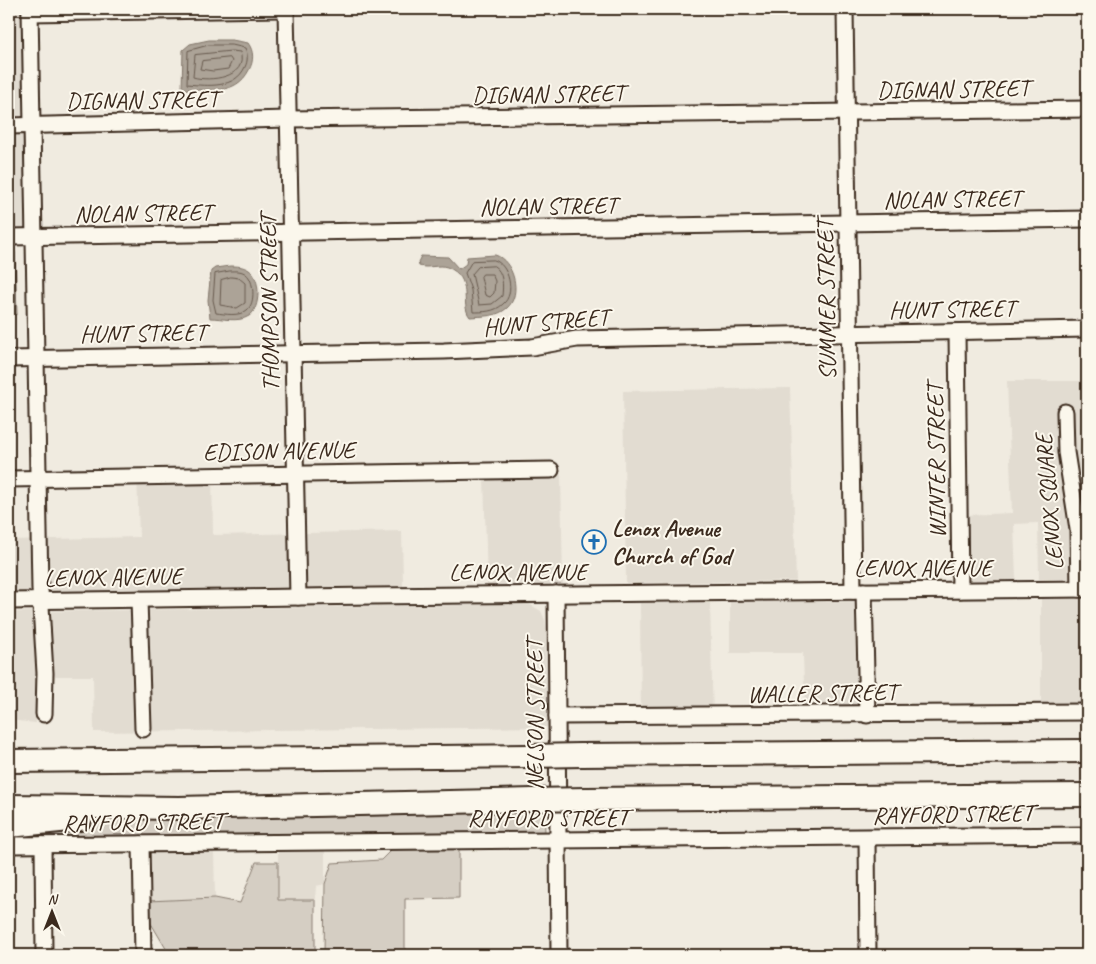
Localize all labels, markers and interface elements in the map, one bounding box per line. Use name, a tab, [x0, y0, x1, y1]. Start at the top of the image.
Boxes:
street label: DIGNAN STREET	[877, 73, 1035, 105]
street label: DIGNAN STREET	[472, 78, 630, 110]
street label: DIGNAN STREET	[66, 84, 224, 116]
street label: NOLAN STREET	[883, 183, 1026, 215]
street label: NOLAN STREET	[479, 190, 622, 222]
street label: NOLAN STREET	[74, 197, 217, 229]
street label: THOMPSON STREET	[252, 209, 286, 392]
street label: SUMMER STREET	[809, 214, 842, 380]
street label: HUNT STREET	[889, 293, 1020, 325]
street label: HUNT STREET	[482, 301, 615, 342]
street label: HUNT STREET	[80, 317, 211, 349]
street label: WINTER STREET	[920, 378, 952, 539]
street label: LENOX SQUARE	[1028, 430, 1070, 571]
street label: EDISON AVENUE	[203, 435, 358, 467]
place label: Lenox Avenue Church of God	[612, 513, 735, 571]
church icon: Lenox Avenue Church of God	[581, 529, 607, 555]
street label: LENOX AVENUE	[854, 553, 995, 583]
street label: LENOX AVENUE	[449, 557, 590, 587]
street label: LENOX AVENUE	[44, 561, 185, 593]
street label: NELSON STREET	[520, 634, 550, 790]
street label: WALLER STREET	[747, 677, 903, 709]
street label: RAYFORD STREET	[872, 797, 1040, 830]
street label: RAYFORD STREET	[467, 803, 635, 833]
street label: RAYFORD STREET	[62, 805, 230, 838]
north arrow	[28, 886, 78, 936]
text: N	[48, 891, 59, 908]

